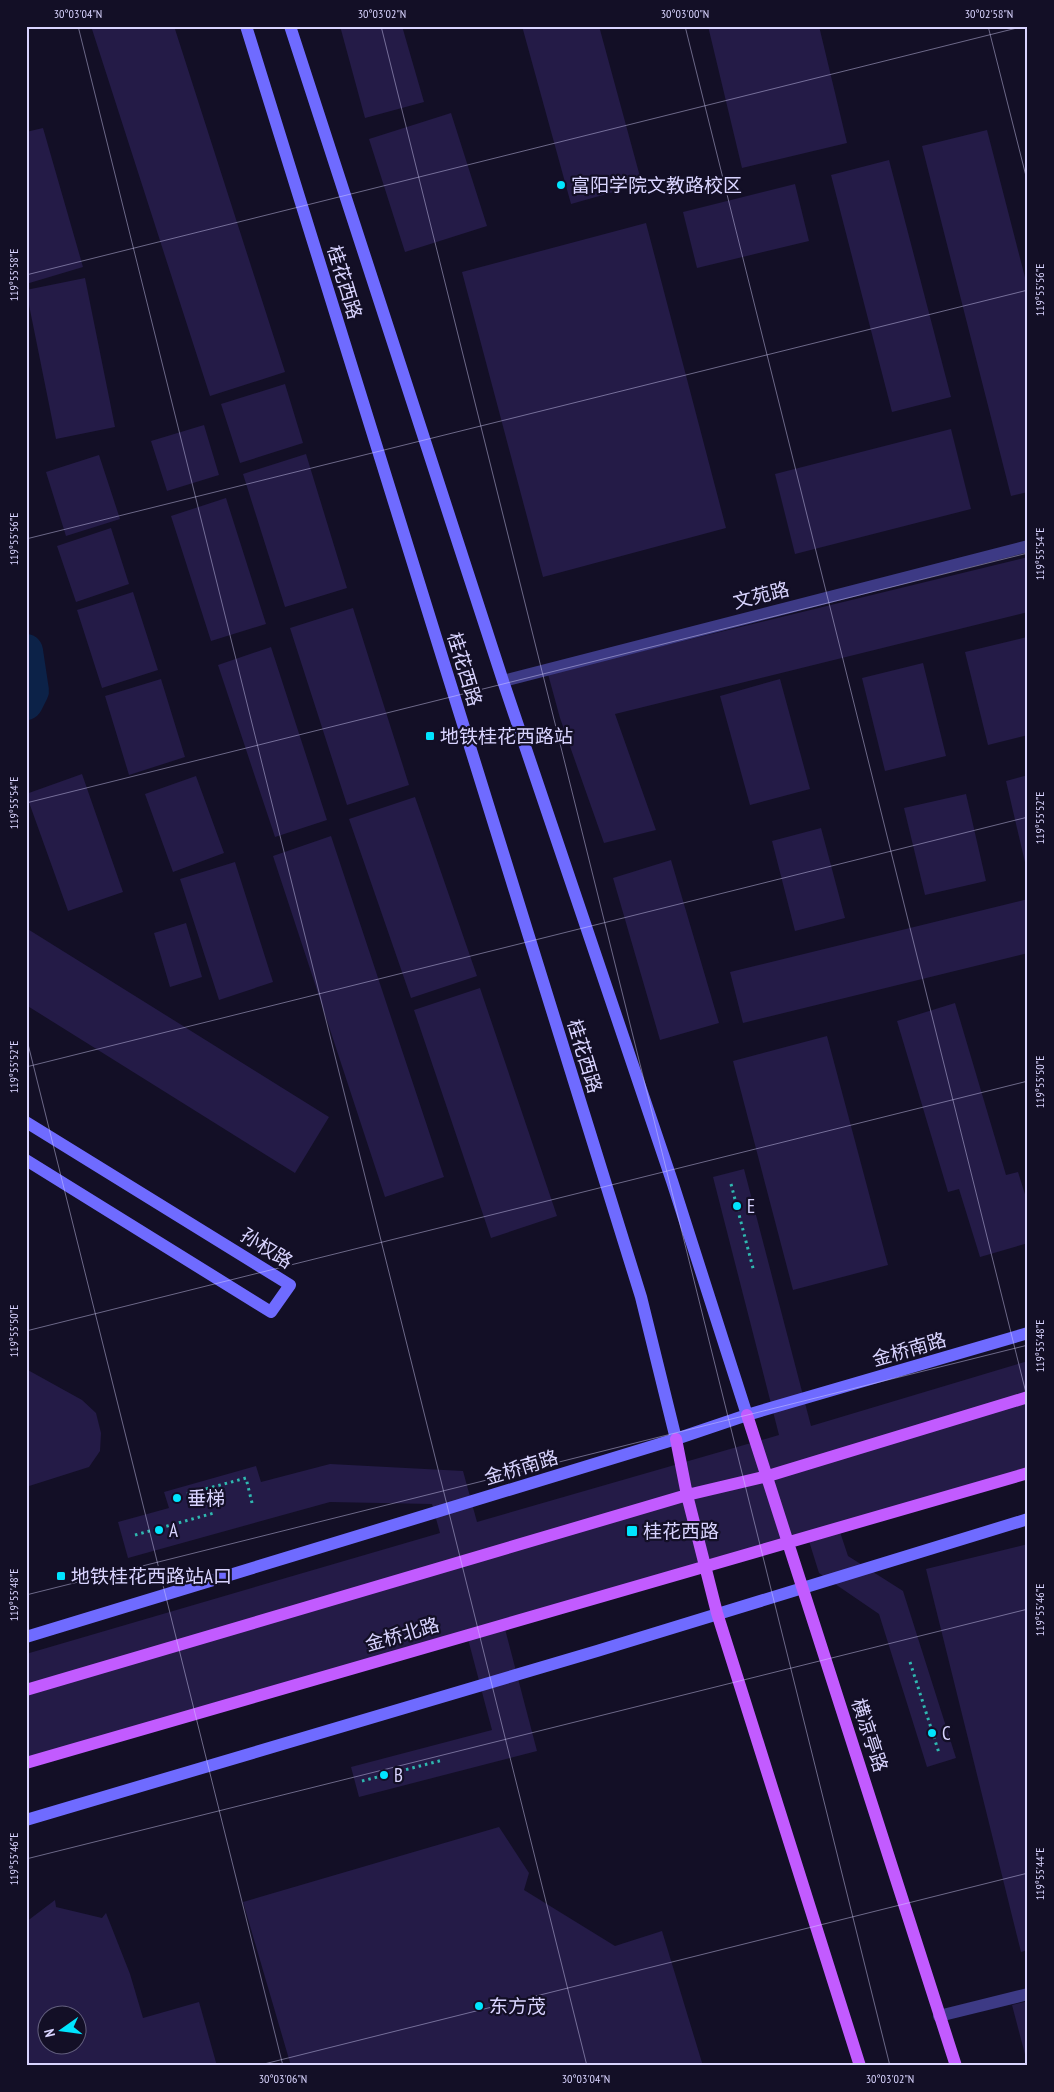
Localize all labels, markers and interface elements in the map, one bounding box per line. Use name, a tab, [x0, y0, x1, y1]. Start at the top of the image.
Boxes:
text: 30°03'04"N	[54, 6, 102, 21]
text: 30°03'02"N	[358, 6, 406, 21]
text: 30°03'00"N	[661, 6, 709, 21]
text: 30°02'58"N	[965, 6, 1013, 21]
place label: 富阳学院文教路校区	[571, 173, 742, 197]
marker: 富阳学院文教路校区	[555, 179, 567, 191]
street label: 桂花西路	[322, 242, 368, 322]
text: 119°55'58"E	[6, 249, 21, 301]
text: 119°55'56"E	[1032, 264, 1047, 316]
text: 119°55'56"E	[6, 513, 21, 565]
text: 119°55'54"E	[1032, 528, 1047, 580]
street label: 文苑路	[730, 576, 792, 614]
street label: 桂花西路	[442, 629, 488, 709]
place label: 地铁桂花西路站	[440, 724, 573, 748]
marker: 地铁桂花西路站	[424, 730, 436, 742]
text: 119°55'54"E	[6, 777, 21, 829]
text: 119°55'52"E	[1032, 792, 1047, 844]
street label: 桂花西路	[562, 1016, 608, 1096]
text: 119°55'52"E	[6, 1041, 21, 1093]
text: 119°55'50"E	[1032, 1056, 1047, 1108]
place label: E	[747, 1194, 755, 1218]
marker: E	[731, 1200, 743, 1212]
street label: 孙权路	[236, 1223, 298, 1273]
text: 119°55'50"E	[6, 1305, 21, 1357]
text: 119°55'48"E	[1032, 1320, 1047, 1372]
street label: 金桥南路	[869, 1327, 949, 1371]
street label: 金桥南路	[481, 1444, 561, 1490]
place label: 垂梯	[187, 1486, 225, 1510]
marker: 垂梯	[171, 1492, 183, 1504]
place label: A	[169, 1518, 178, 1542]
place label: 桂花西路	[643, 1519, 719, 1543]
marker: A	[153, 1524, 165, 1536]
marker: 桂花西路	[625, 1524, 639, 1538]
place label: 地铁桂花西路站A口	[71, 1564, 232, 1588]
text: 119°55'48"E	[6, 1569, 21, 1621]
marker: 地铁桂花西路站A口	[55, 1570, 67, 1582]
text: 119°55'46"E	[1032, 1584, 1047, 1636]
street label: 金桥北路	[362, 1612, 442, 1656]
street label: 横凉亭路	[847, 1695, 893, 1775]
place label: C	[942, 1721, 951, 1745]
marker: C	[926, 1727, 938, 1739]
place label: B	[394, 1763, 403, 1787]
marker: B	[378, 1769, 390, 1781]
text: 119°55'46"E	[6, 1833, 21, 1885]
text: 119°55'44"E	[1032, 1848, 1047, 1900]
place label: 东方茂	[489, 1994, 546, 2018]
marker: 东方茂	[473, 2000, 485, 2012]
north arrow	[38, 2004, 88, 2054]
text: N	[40, 2027, 59, 2039]
text: 30°03'06"N	[259, 2071, 307, 2086]
text: 30°03'04"N	[562, 2071, 610, 2086]
text: 30°03'02"N	[866, 2071, 914, 2086]

